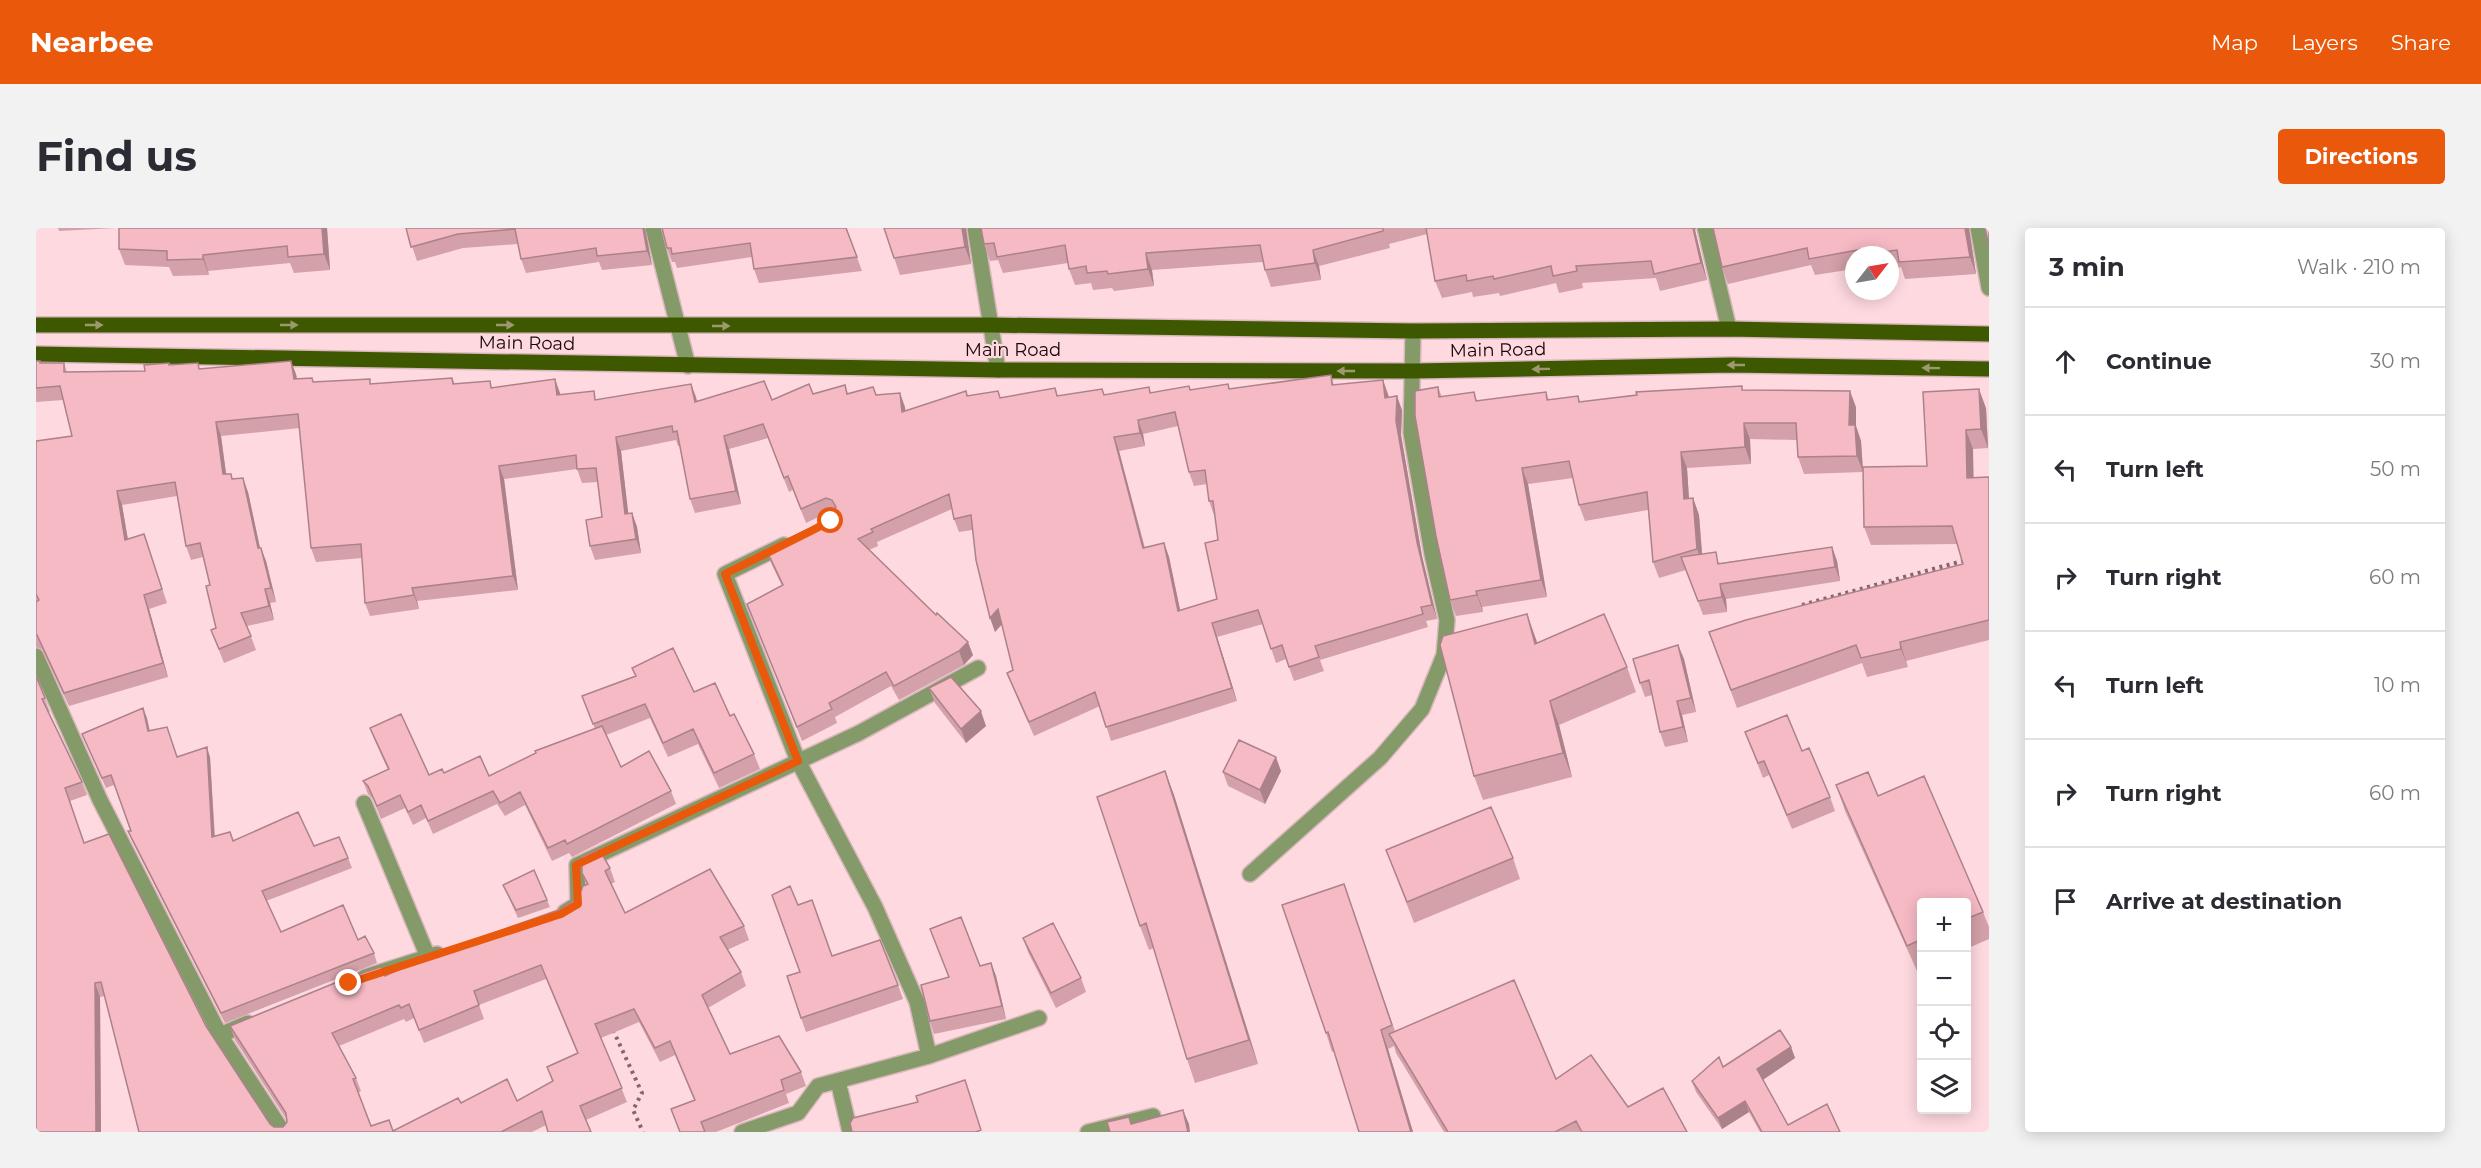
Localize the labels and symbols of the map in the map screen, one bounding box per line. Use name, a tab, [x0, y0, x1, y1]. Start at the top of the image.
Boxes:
north arrow	[1845, 246, 1899, 300]
one-way arrow	[85, 320, 104, 330]
one-way arrow	[280, 320, 299, 330]
one-way arrow	[496, 320, 515, 330]
one-way arrow	[712, 321, 731, 331]
street label: Main Road	[479, 331, 575, 355]
street label: Main Road	[1450, 338, 1546, 362]
street label: Main Road	[965, 339, 1061, 361]
one-way arrow	[1726, 360, 1745, 370]
one-way arrow	[1921, 363, 1940, 373]
one-way arrow	[1531, 364, 1550, 374]
one-way arrow	[1336, 366, 1355, 376]
route start	[817, 507, 843, 533]
route end	[335, 969, 361, 995]

